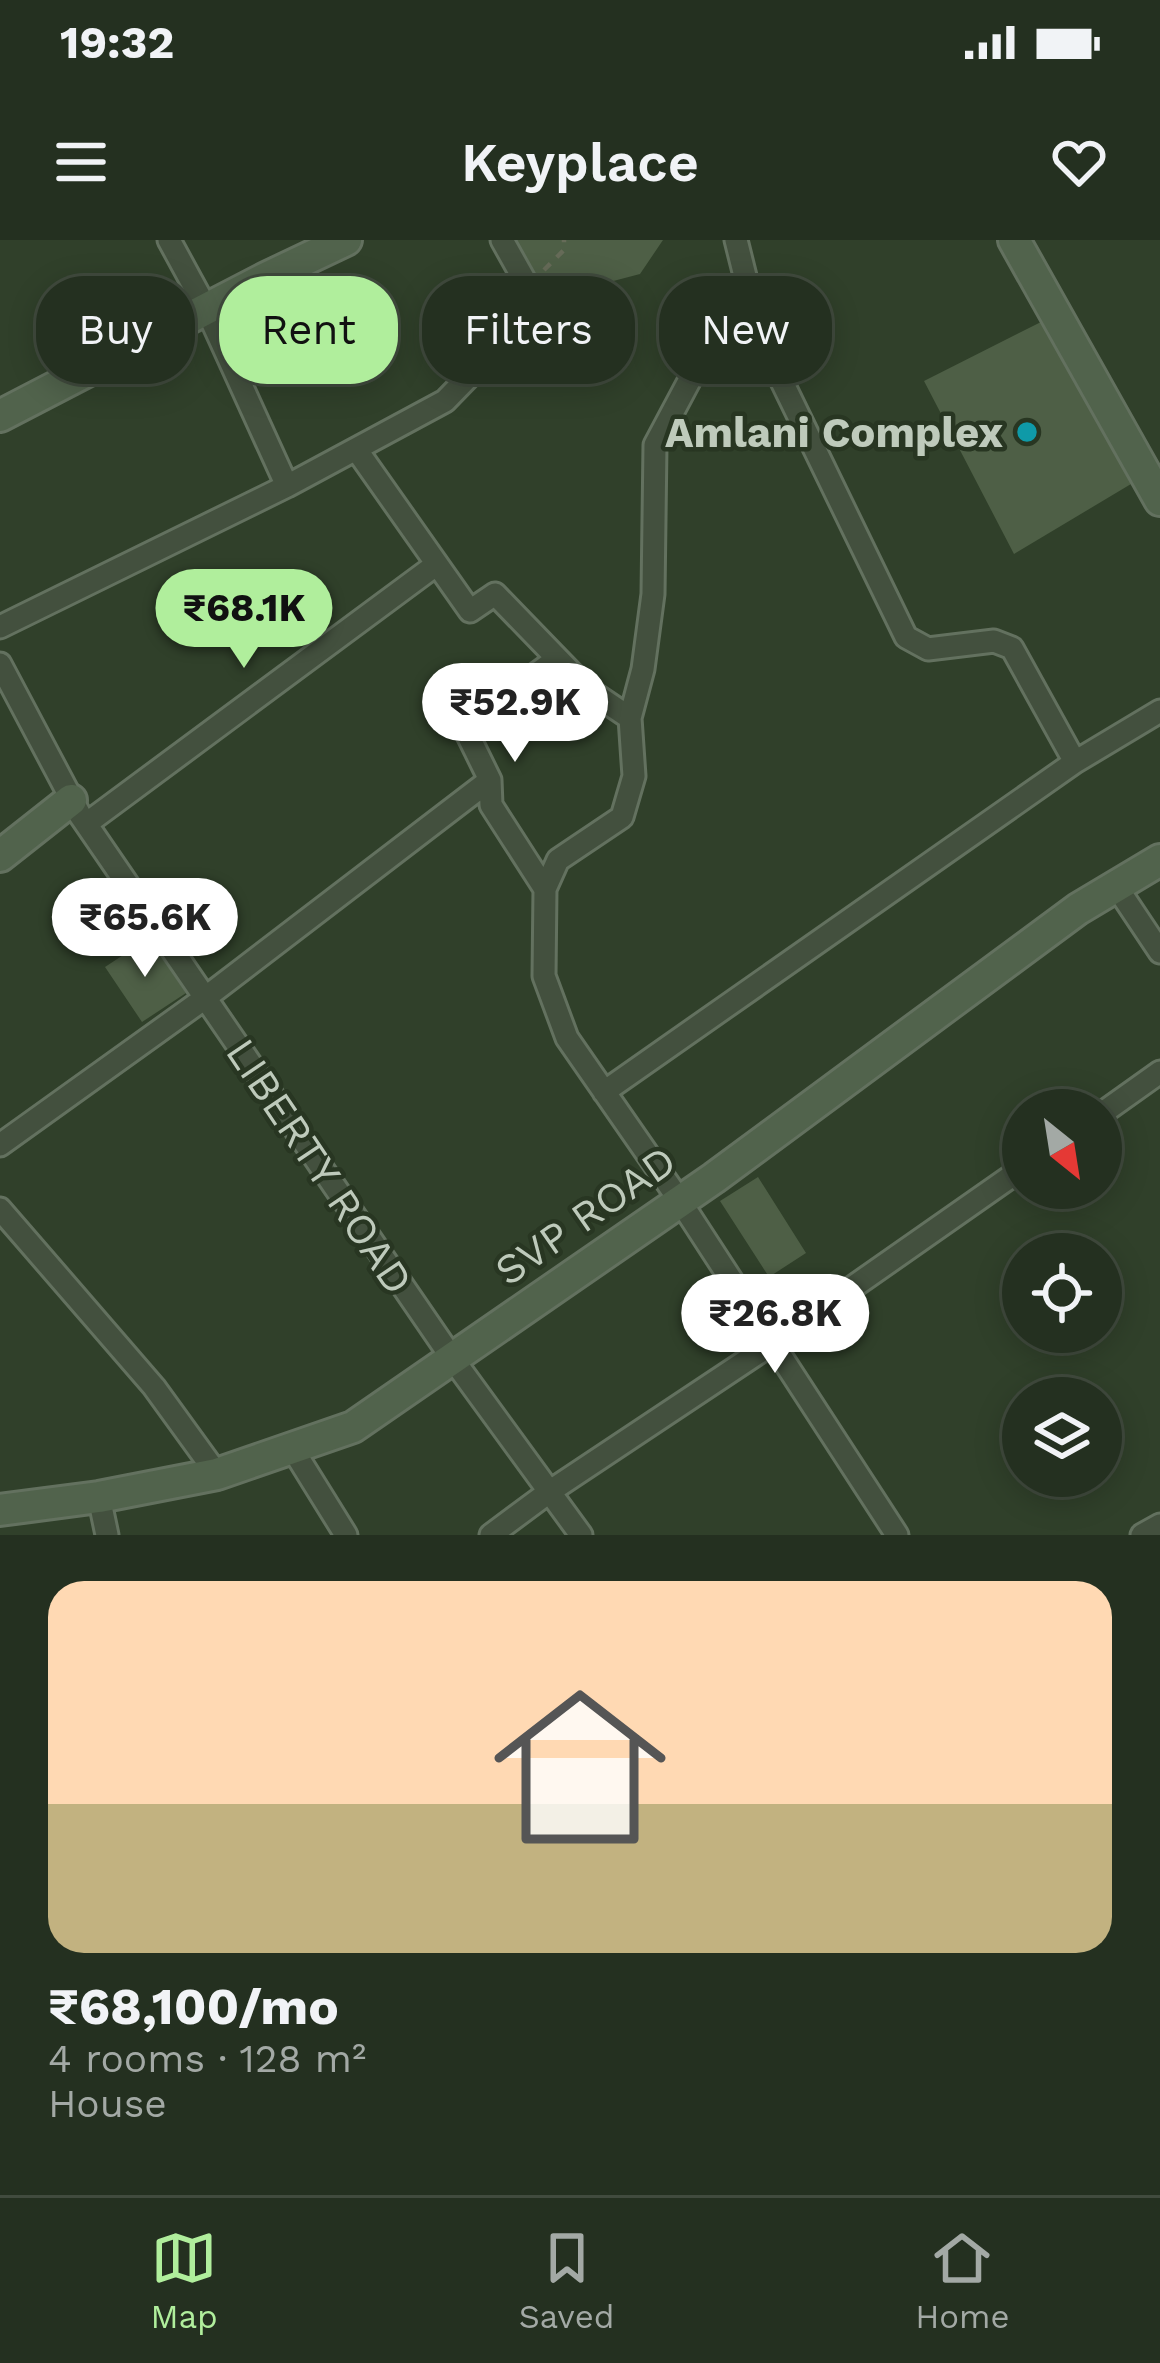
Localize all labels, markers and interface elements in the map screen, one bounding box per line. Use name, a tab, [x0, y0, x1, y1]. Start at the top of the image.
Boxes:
text: 19:32	[60, 16, 174, 69]
icon: menu	[48, 129, 114, 195]
icon: heart	[1046, 129, 1112, 195]
text: Keyplace	[461, 131, 699, 194]
chip: Buy	[36, 276, 195, 384]
chip: Rent	[219, 276, 398, 384]
chip: Filters	[422, 276, 635, 384]
chip: New	[659, 276, 832, 384]
place label: Amlani Complex	[665, 408, 1003, 457]
marker: Amlani Complex	[1014, 419, 1040, 445]
pin: ₹68.1K	[146, 569, 342, 671]
text: ₹68.1K	[182, 585, 306, 630]
pin: ₹52.9K	[417, 663, 613, 765]
text: ₹52.9K	[449, 679, 581, 724]
pin: ₹65.6K	[47, 878, 243, 980]
text: ₹65.6K	[79, 894, 211, 939]
street label: LIBERTY ROAD	[216, 1029, 423, 1303]
north arrow	[1002, 1089, 1122, 1209]
map controls	[1002, 1089, 1122, 1497]
street label: SVP ROAD	[486, 1135, 685, 1295]
button: locate	[1002, 1233, 1122, 1353]
pin: ₹26.8K	[677, 1274, 873, 1376]
text: ₹26.8K	[708, 1290, 842, 1335]
button: layers	[1002, 1377, 1122, 1497]
icon: home	[472, 1659, 688, 1875]
text: ₹68,100/mo	[48, 1977, 339, 2036]
text: 4 rooms · 128 m²	[48, 2036, 366, 2081]
text: House	[48, 2081, 167, 2126]
tab: Map	[150, 2225, 218, 2336]
tab: Saved	[519, 2225, 614, 2336]
tab: Home	[915, 2225, 1010, 2336]

